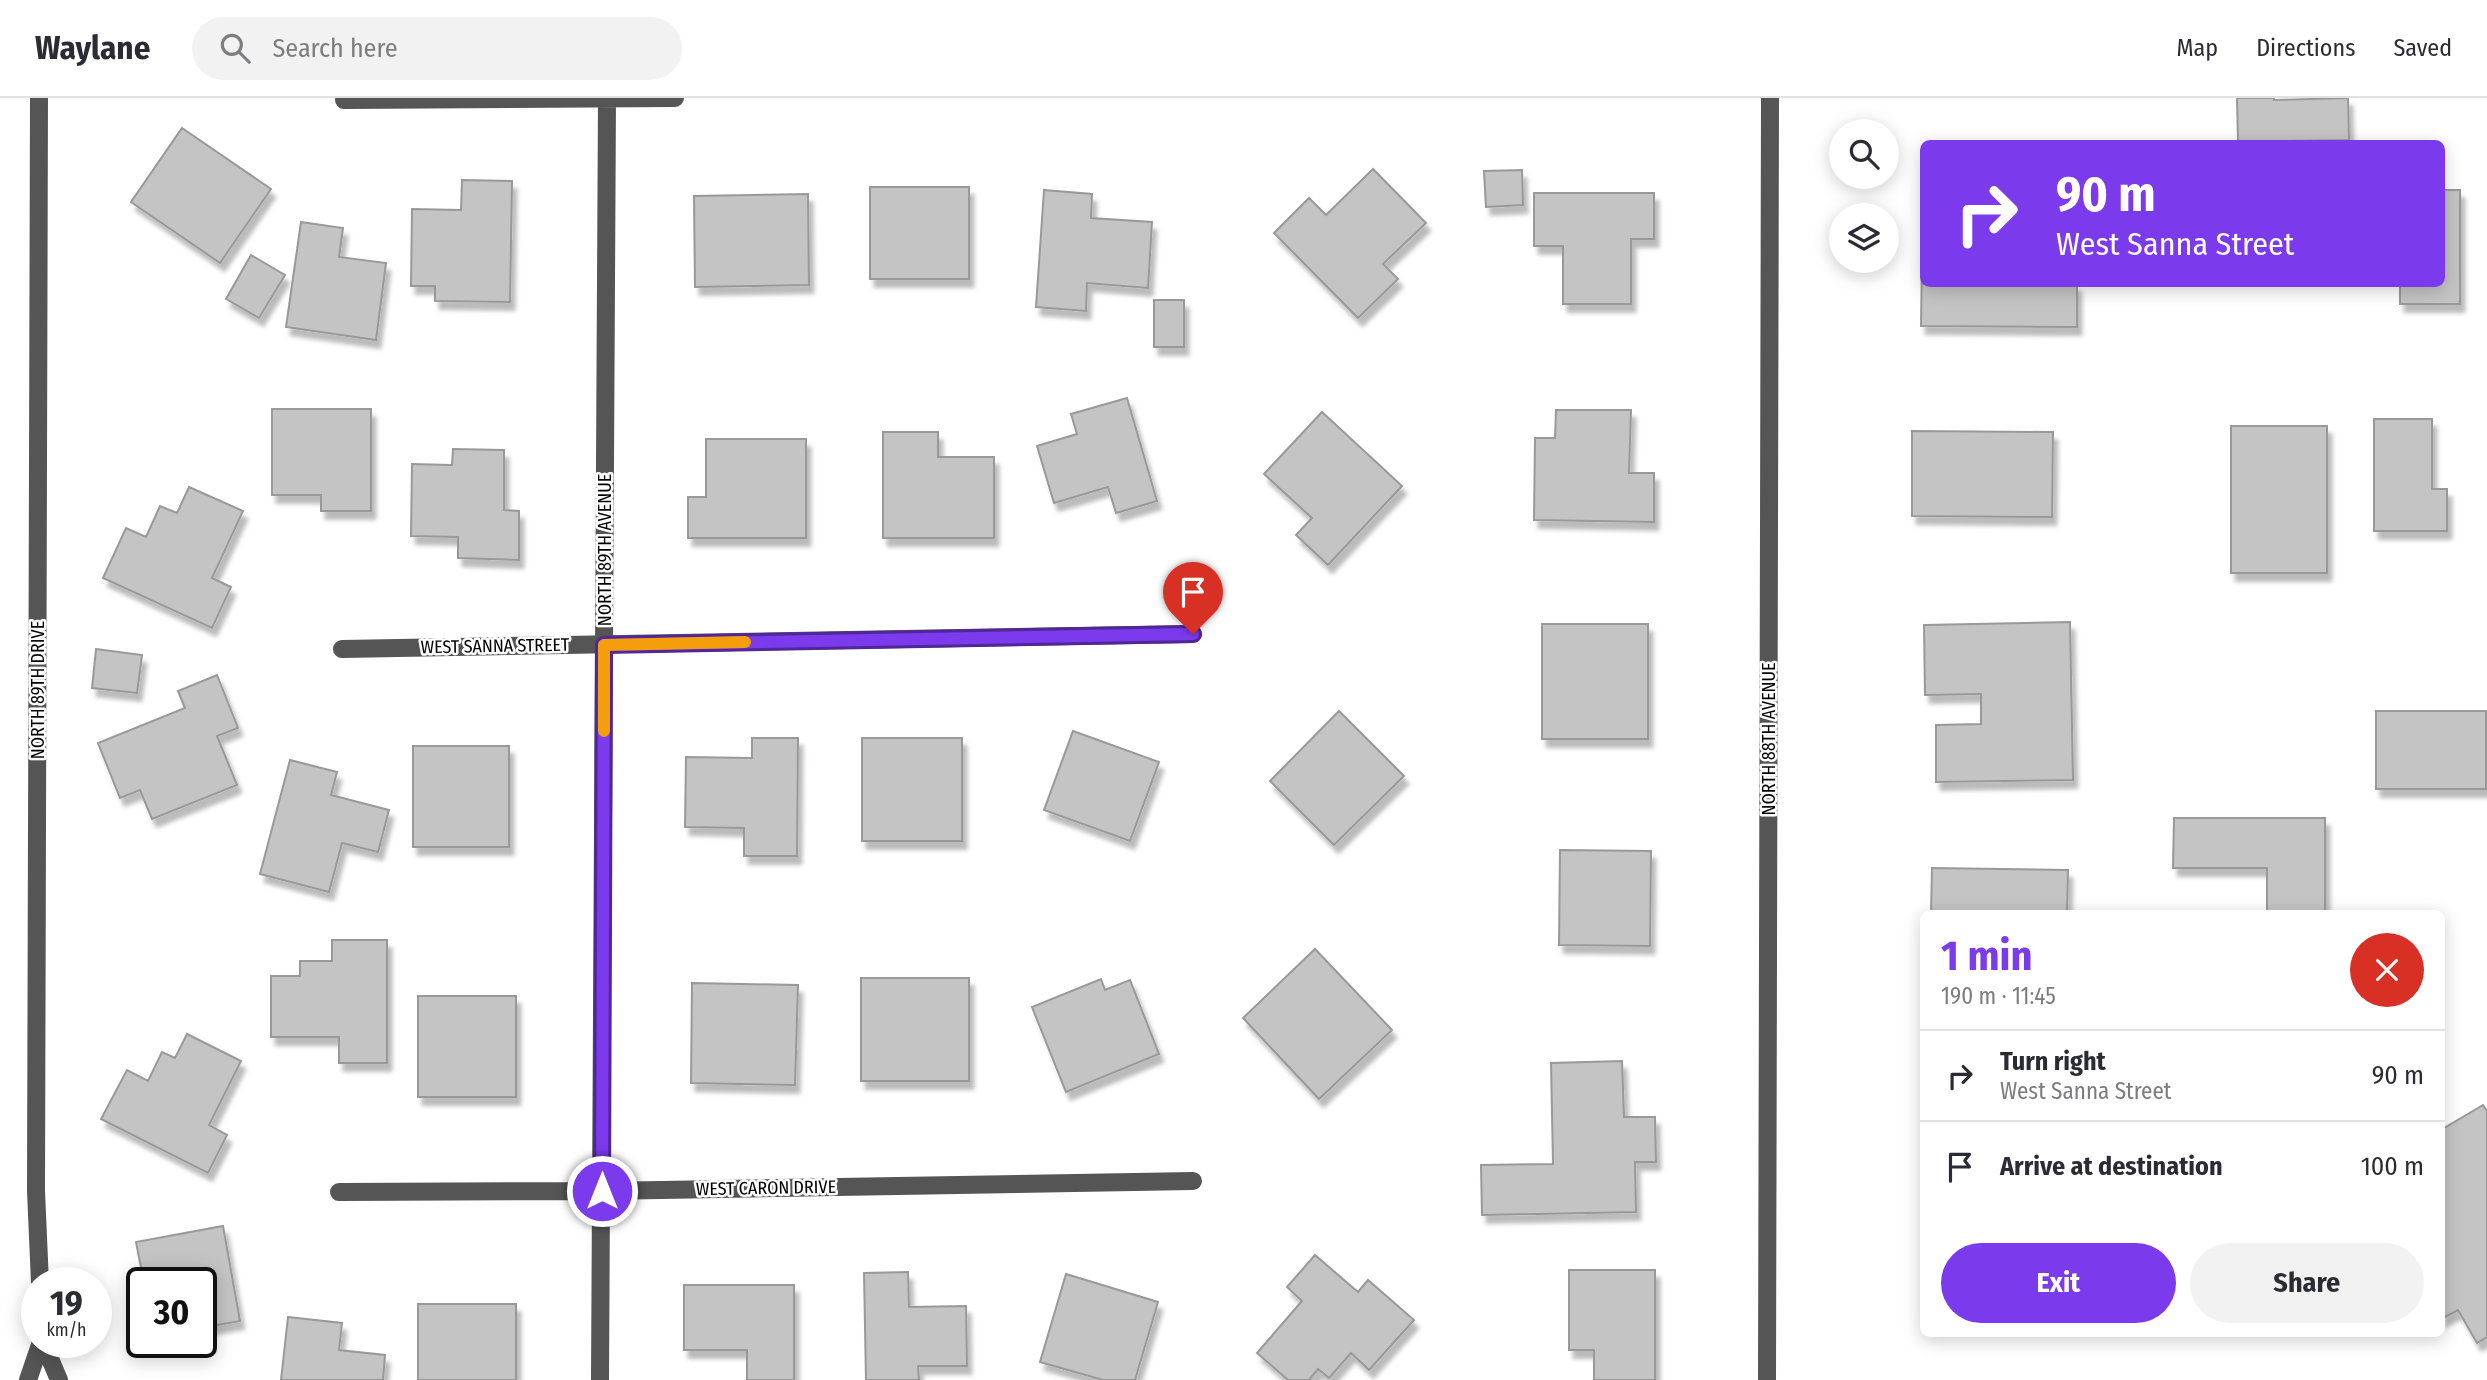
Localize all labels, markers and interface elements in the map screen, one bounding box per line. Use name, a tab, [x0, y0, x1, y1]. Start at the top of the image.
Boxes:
search box	[192, 17, 682, 80]
text: Waylane	[35, 28, 150, 68]
icon: search	[216, 29, 254, 67]
text: Search here	[272, 33, 398, 64]
text: Map	[2177, 34, 2218, 62]
text: Directions	[2256, 34, 2355, 62]
text: Saved	[2393, 34, 2452, 62]
map controls	[1829, 119, 1899, 273]
button: search	[1829, 119, 1899, 189]
text: 90 m	[2056, 165, 2156, 224]
icon: right	[1941, 168, 2032, 259]
button: layers	[1829, 203, 1899, 273]
text: West Sanna Street	[2056, 225, 2294, 263]
street label: NORTH 89TH AVENUE	[594, 474, 616, 626]
pin	[1163, 562, 1223, 634]
icon: arrive	[1174, 573, 1212, 611]
street label: NORTH 89TH DRIVE	[27, 621, 49, 759]
street label: WEST SANNA STREET	[421, 634, 570, 658]
street label: NORTH 88TH AVENUE	[1758, 662, 1780, 816]
text: 1 min	[1941, 931, 2032, 981]
button: close	[2350, 933, 2424, 1007]
text: 190 m · 11:45	[1941, 982, 2056, 1010]
text: Turn right	[2000, 1046, 2106, 1077]
icon: right	[1941, 1057, 1979, 1095]
text: 90 m	[2372, 1060, 2424, 1091]
text: West Sanna Street	[2000, 1077, 2171, 1105]
icon: arrive	[1941, 1148, 1979, 1186]
text: Arrive at destination	[2000, 1151, 2223, 1182]
text: 100 m	[2361, 1151, 2424, 1182]
position arrow	[565, 1154, 639, 1228]
street label: WEST CARON DRIVE	[696, 1176, 836, 1200]
button: Exit	[1941, 1243, 2176, 1323]
button: Share	[2190, 1243, 2424, 1323]
speed limit sign: 30	[126, 1267, 217, 1358]
text: 19	[50, 1282, 83, 1324]
text: km/h	[46, 1319, 87, 1341]

